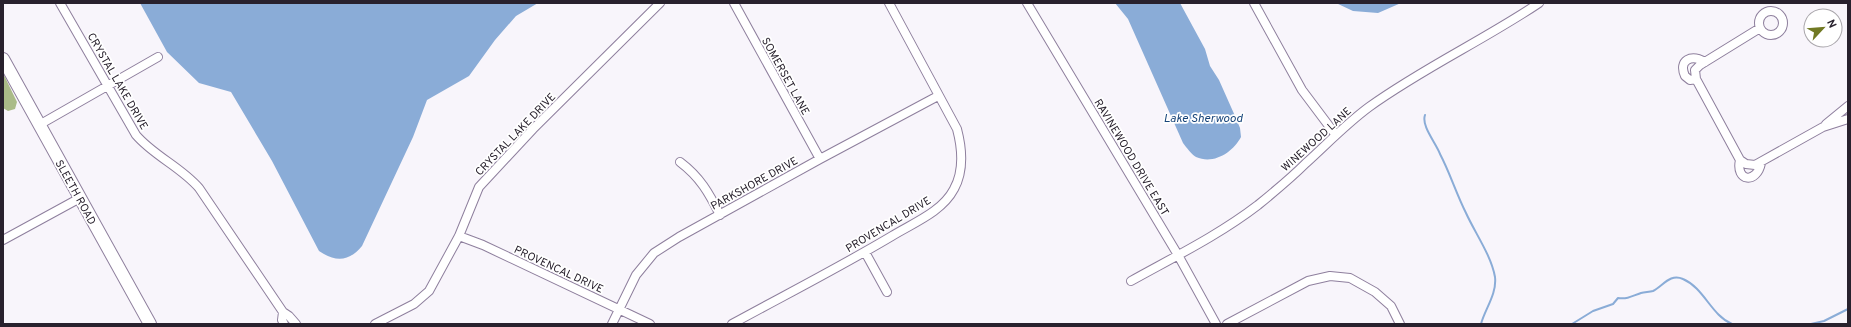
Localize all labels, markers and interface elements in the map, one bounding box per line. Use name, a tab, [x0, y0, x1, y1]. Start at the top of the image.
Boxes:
north arrow	[1803, 8, 1843, 48]
text: N	[1823, 17, 1839, 31]
street label: CRYSTAL LAKE DRIVE	[84, 31, 151, 132]
street label: SOMERSET LANE	[758, 35, 812, 118]
street label: CRYSTAL LAKE DRIVE	[473, 90, 559, 179]
street label: RAVINEWOOD DRIVE EAST	[1091, 96, 1172, 219]
street label: WINEWOOD LANE	[1279, 105, 1355, 175]
water label: Lake Sherwood	[1163, 111, 1244, 127]
street label: PARKSHORE DRIVE	[708, 154, 800, 214]
street label: SLEETH ROAD	[52, 158, 99, 227]
street label: PROVENCAL DRIVE	[843, 194, 934, 256]
street label: PROVENCAL DRIVE	[512, 243, 606, 297]

